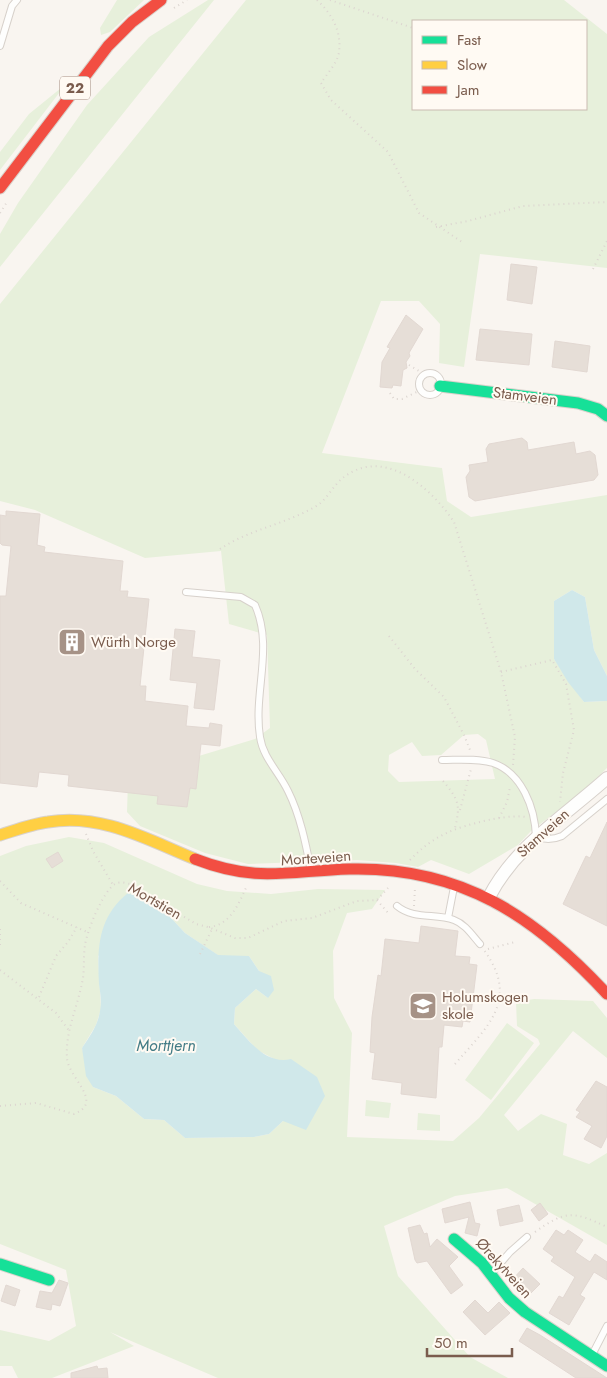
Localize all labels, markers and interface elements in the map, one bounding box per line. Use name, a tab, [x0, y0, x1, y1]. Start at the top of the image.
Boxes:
legend	[412, 20, 587, 110]
text: Fast	[457, 29, 481, 51]
text: Slow	[457, 54, 488, 76]
road number: 22	[60, 76, 90, 100]
text: Jam	[455, 79, 480, 101]
street label: Stamveien	[492, 381, 558, 411]
building icon: Würth Norge	[57, 627, 87, 657]
place label: Würth Norge	[91, 631, 176, 653]
street label: Stamveien	[512, 803, 574, 863]
street label: Morteveien	[280, 845, 352, 871]
street label: Mortstien	[124, 877, 186, 925]
place label: Holumskogen skole	[442, 986, 529, 1025]
school or university icon: Holumskogen skole	[408, 991, 438, 1021]
water label: Morttjern	[136, 1034, 196, 1057]
street label: Ørekytveien	[471, 1233, 537, 1303]
scale bar	[427, 1326, 512, 1358]
text: 50 m	[434, 1332, 468, 1354]

